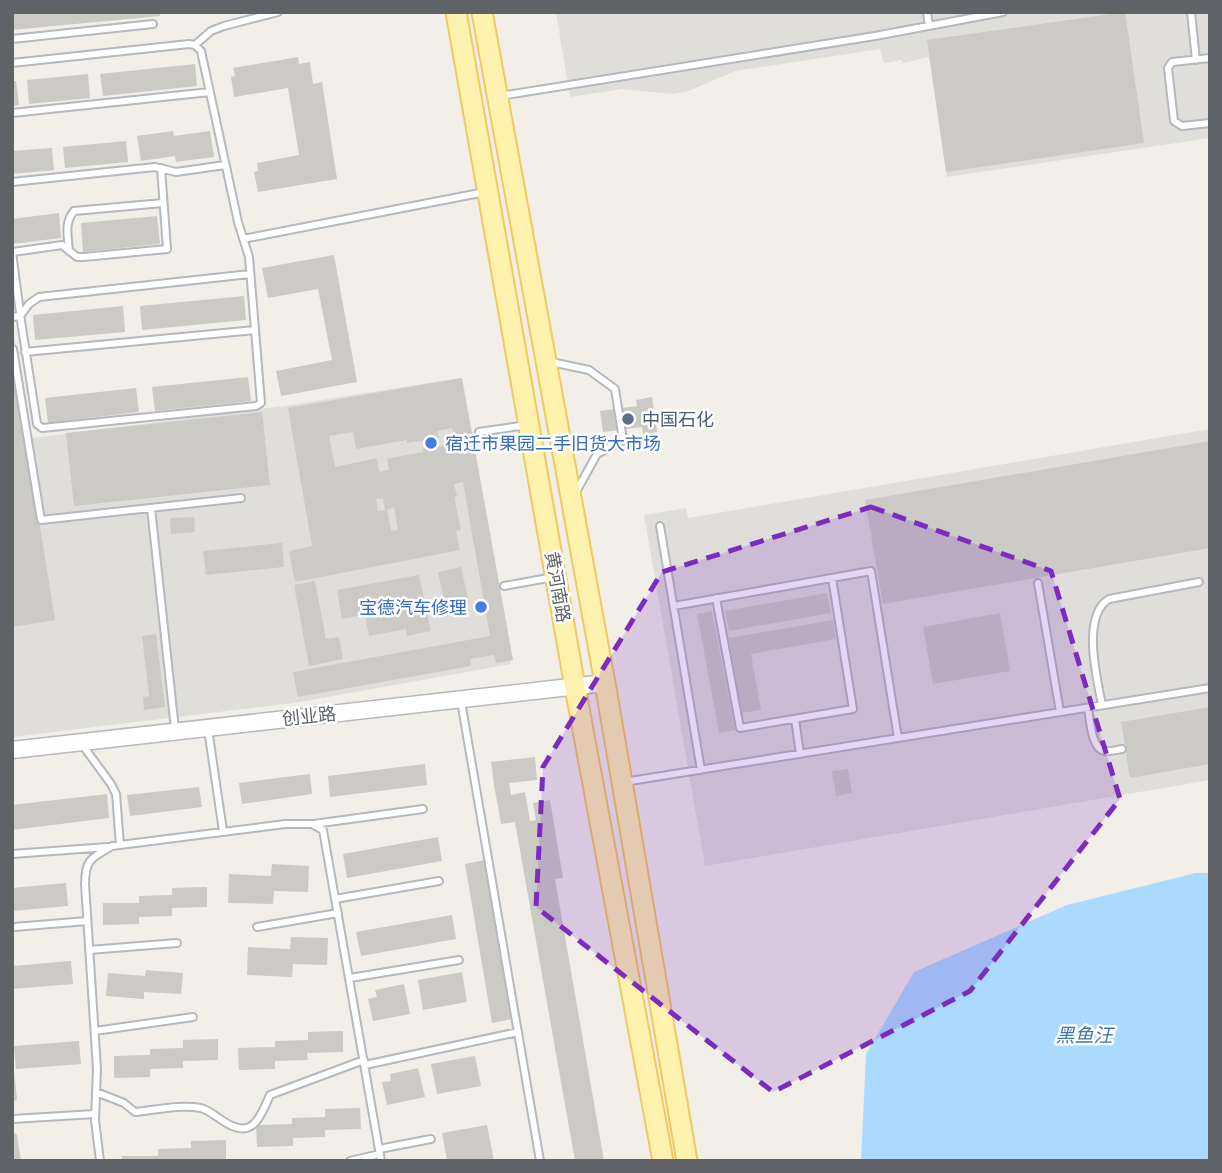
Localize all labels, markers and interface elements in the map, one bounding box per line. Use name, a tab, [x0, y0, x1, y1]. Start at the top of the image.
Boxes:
place label: 中国石化	[642, 409, 714, 430]
marker: 中国石化	[620, 411, 636, 427]
place label: 宿迁市果园二手旧货大市场	[445, 433, 661, 454]
marker: 宿迁市果园二手旧货大市场	[423, 435, 439, 451]
street label: 黄河南路	[541, 550, 575, 624]
place label: 宝德汽车修理	[359, 597, 467, 618]
marker: 宝德汽车修理	[473, 599, 489, 615]
street label: 创业路	[281, 703, 337, 729]
water label: 黑鱼汪	[1055, 1024, 1115, 1047]

